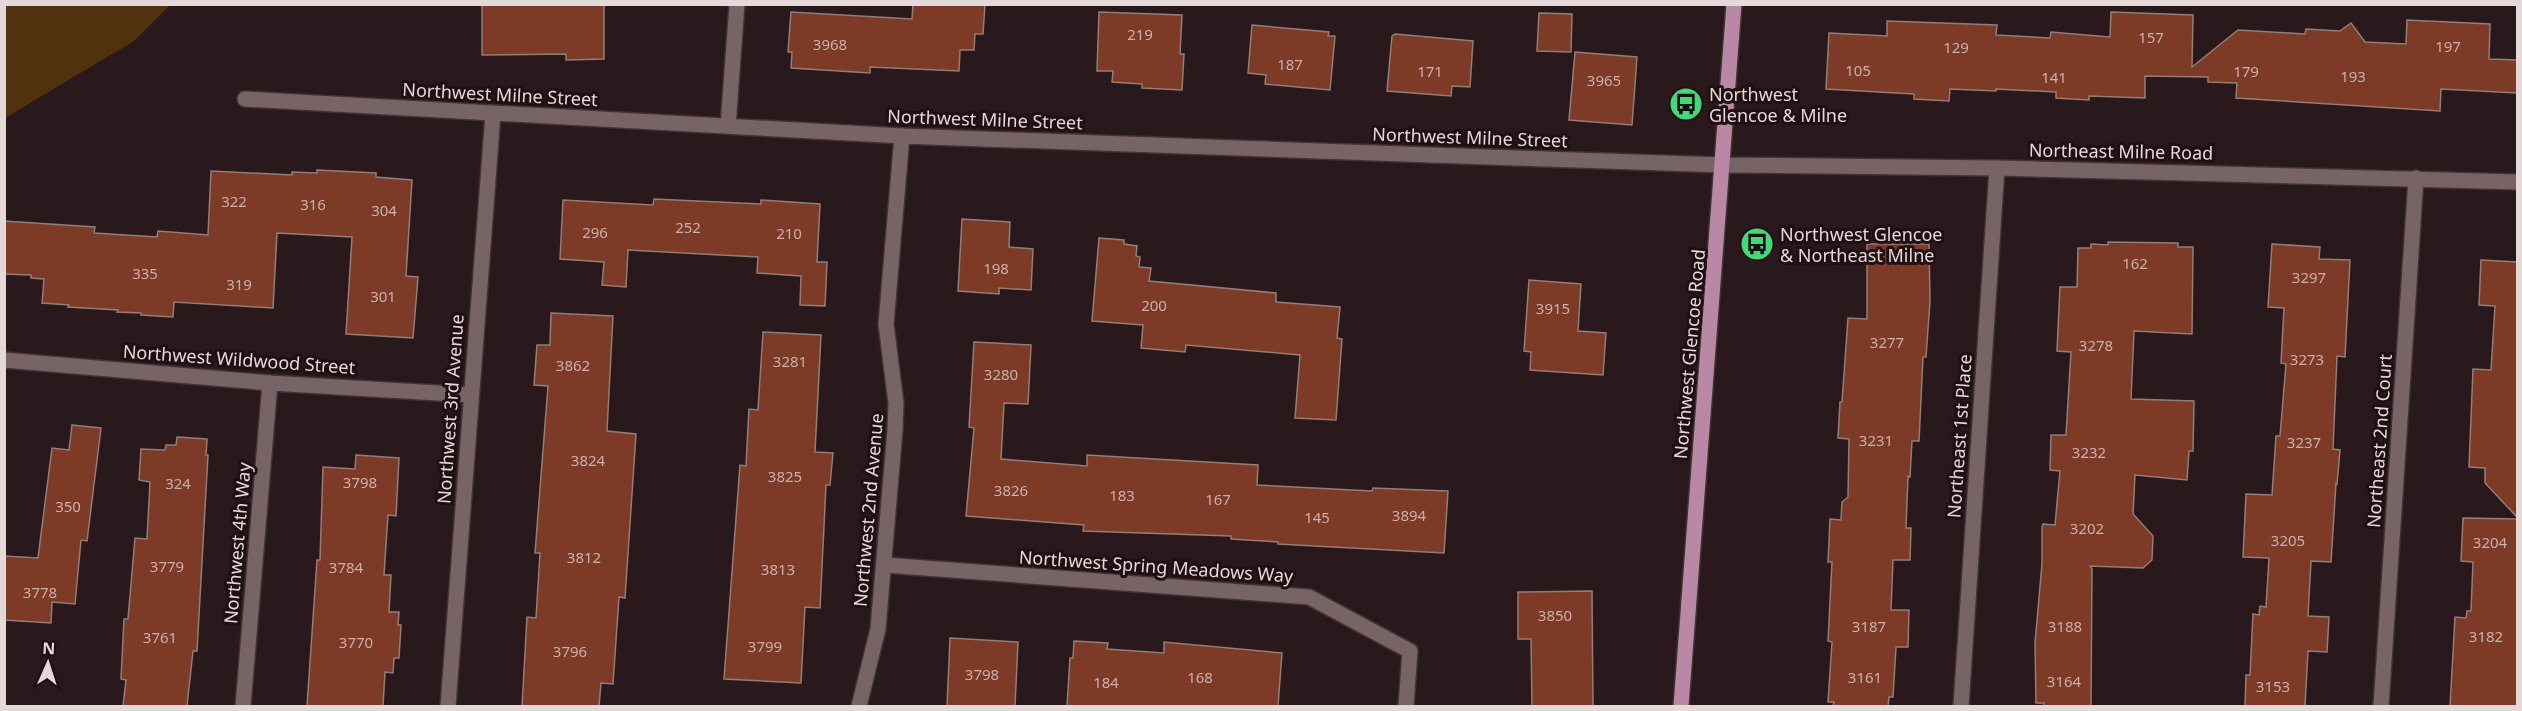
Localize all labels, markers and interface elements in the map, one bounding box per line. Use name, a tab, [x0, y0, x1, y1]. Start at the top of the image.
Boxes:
house number: 219	[1127, 24, 1153, 44]
house number: 157	[2138, 27, 2164, 47]
house number: 3968	[813, 34, 847, 54]
house number: 197	[2435, 36, 2461, 56]
house number: 129	[1943, 37, 1969, 57]
house number: 187	[1277, 54, 1303, 74]
house number: 105	[1845, 60, 1871, 80]
house number: 171	[1417, 61, 1443, 81]
house number: 179	[2233, 61, 2259, 81]
house number: 193	[2340, 66, 2366, 86]
house number: 141	[2041, 67, 2067, 87]
house number: 3965	[1587, 70, 1621, 90]
street label: Northwest Milne Street	[402, 77, 599, 111]
place label: Northwest Glencoe & Milne	[1709, 82, 1847, 127]
bus stop icon: Northwest Glencoe & Milne	[1668, 86, 1704, 122]
street label: Northwest Milne Street	[887, 104, 1084, 134]
street label: Northwest Milne Street	[1372, 122, 1569, 152]
street label: Northeast Milne Road	[2029, 137, 2213, 165]
house number: 322	[221, 191, 247, 211]
house number: 316	[300, 194, 326, 214]
house number: 304	[371, 200, 397, 220]
house number: 252	[675, 217, 701, 237]
house number: 296	[582, 222, 608, 242]
place label: Northwest Glencoe & Northeast Milne	[1780, 222, 1942, 267]
house number: 210	[776, 223, 802, 243]
bus stop icon: Northwest Glencoe & Northeast Milne	[1739, 226, 1775, 262]
street label: Northwest Glencoe Road	[1668, 248, 1710, 460]
house number: 162	[2122, 253, 2148, 273]
house number: 198	[983, 258, 1009, 278]
house number: 335	[132, 263, 158, 283]
house number: 3297	[2292, 267, 2326, 287]
house number: 319	[226, 274, 252, 294]
house number: 301	[370, 286, 396, 306]
house number: 200	[1141, 295, 1167, 315]
house number: 3915	[1536, 298, 1570, 318]
street label: Northwest 3rd Avenue	[431, 313, 469, 505]
house number: 3277	[1870, 332, 1904, 352]
house number: 3278	[2079, 335, 2113, 355]
street label: Northwest Wildwood Street	[122, 339, 356, 379]
house number: 3273	[2290, 349, 2324, 369]
house number: 3281	[773, 351, 807, 371]
street label: Northeast 1st Place	[1941, 353, 1977, 519]
street label: Northeast 2nd Court	[2361, 353, 2397, 529]
house number: 3862	[556, 355, 590, 375]
house number: 3280	[984, 364, 1018, 384]
street label: Northwest 2nd Avenue	[848, 412, 888, 608]
house number: 3231	[1859, 430, 1893, 450]
house number: 3237	[2287, 432, 2321, 452]
house number: 3232	[2072, 442, 2106, 462]
house number: 3824	[571, 450, 606, 470]
street label: Northwest 4th Way	[218, 460, 256, 625]
house number: 3825	[768, 466, 802, 486]
house number: 3798	[343, 472, 377, 492]
house number: 324	[165, 473, 191, 493]
house number: 3826	[994, 480, 1028, 500]
house number: 183	[1109, 485, 1135, 505]
house number: 167	[1205, 489, 1231, 509]
house number: 350	[55, 496, 81, 516]
house number: 3894	[1392, 505, 1427, 525]
house number: 145	[1304, 507, 1330, 527]
house number: 3202	[2070, 518, 2104, 538]
house number: 3205	[2271, 530, 2305, 550]
house number: 3204	[2473, 532, 2508, 552]
street label: Northwest Spring Meadows Way	[1018, 544, 1295, 588]
house number: 3812	[567, 547, 601, 567]
house number: 3779	[150, 556, 184, 576]
house number: 3784	[329, 557, 364, 577]
house number: 3813	[761, 559, 795, 579]
house number: 3778	[23, 582, 57, 602]
house number: 3850	[1538, 605, 1572, 625]
house number: 3187	[1852, 616, 1886, 636]
house number: 3188	[2048, 616, 2082, 636]
house number: 3182	[2469, 626, 2503, 646]
house number: 3761	[143, 627, 177, 647]
house number: 3770	[339, 632, 373, 652]
north arrow	[18, 633, 78, 693]
house number: 3799	[748, 636, 782, 656]
text: N	[42, 637, 56, 659]
house number: 3796	[553, 641, 587, 661]
house number: 3798	[965, 664, 999, 684]
house number: 168	[1187, 667, 1213, 687]
house number: 3161	[1848, 667, 1882, 687]
house number: 3164	[2047, 671, 2082, 691]
house number: 184	[1093, 672, 1119, 692]
house number: 3153	[2256, 676, 2290, 696]

